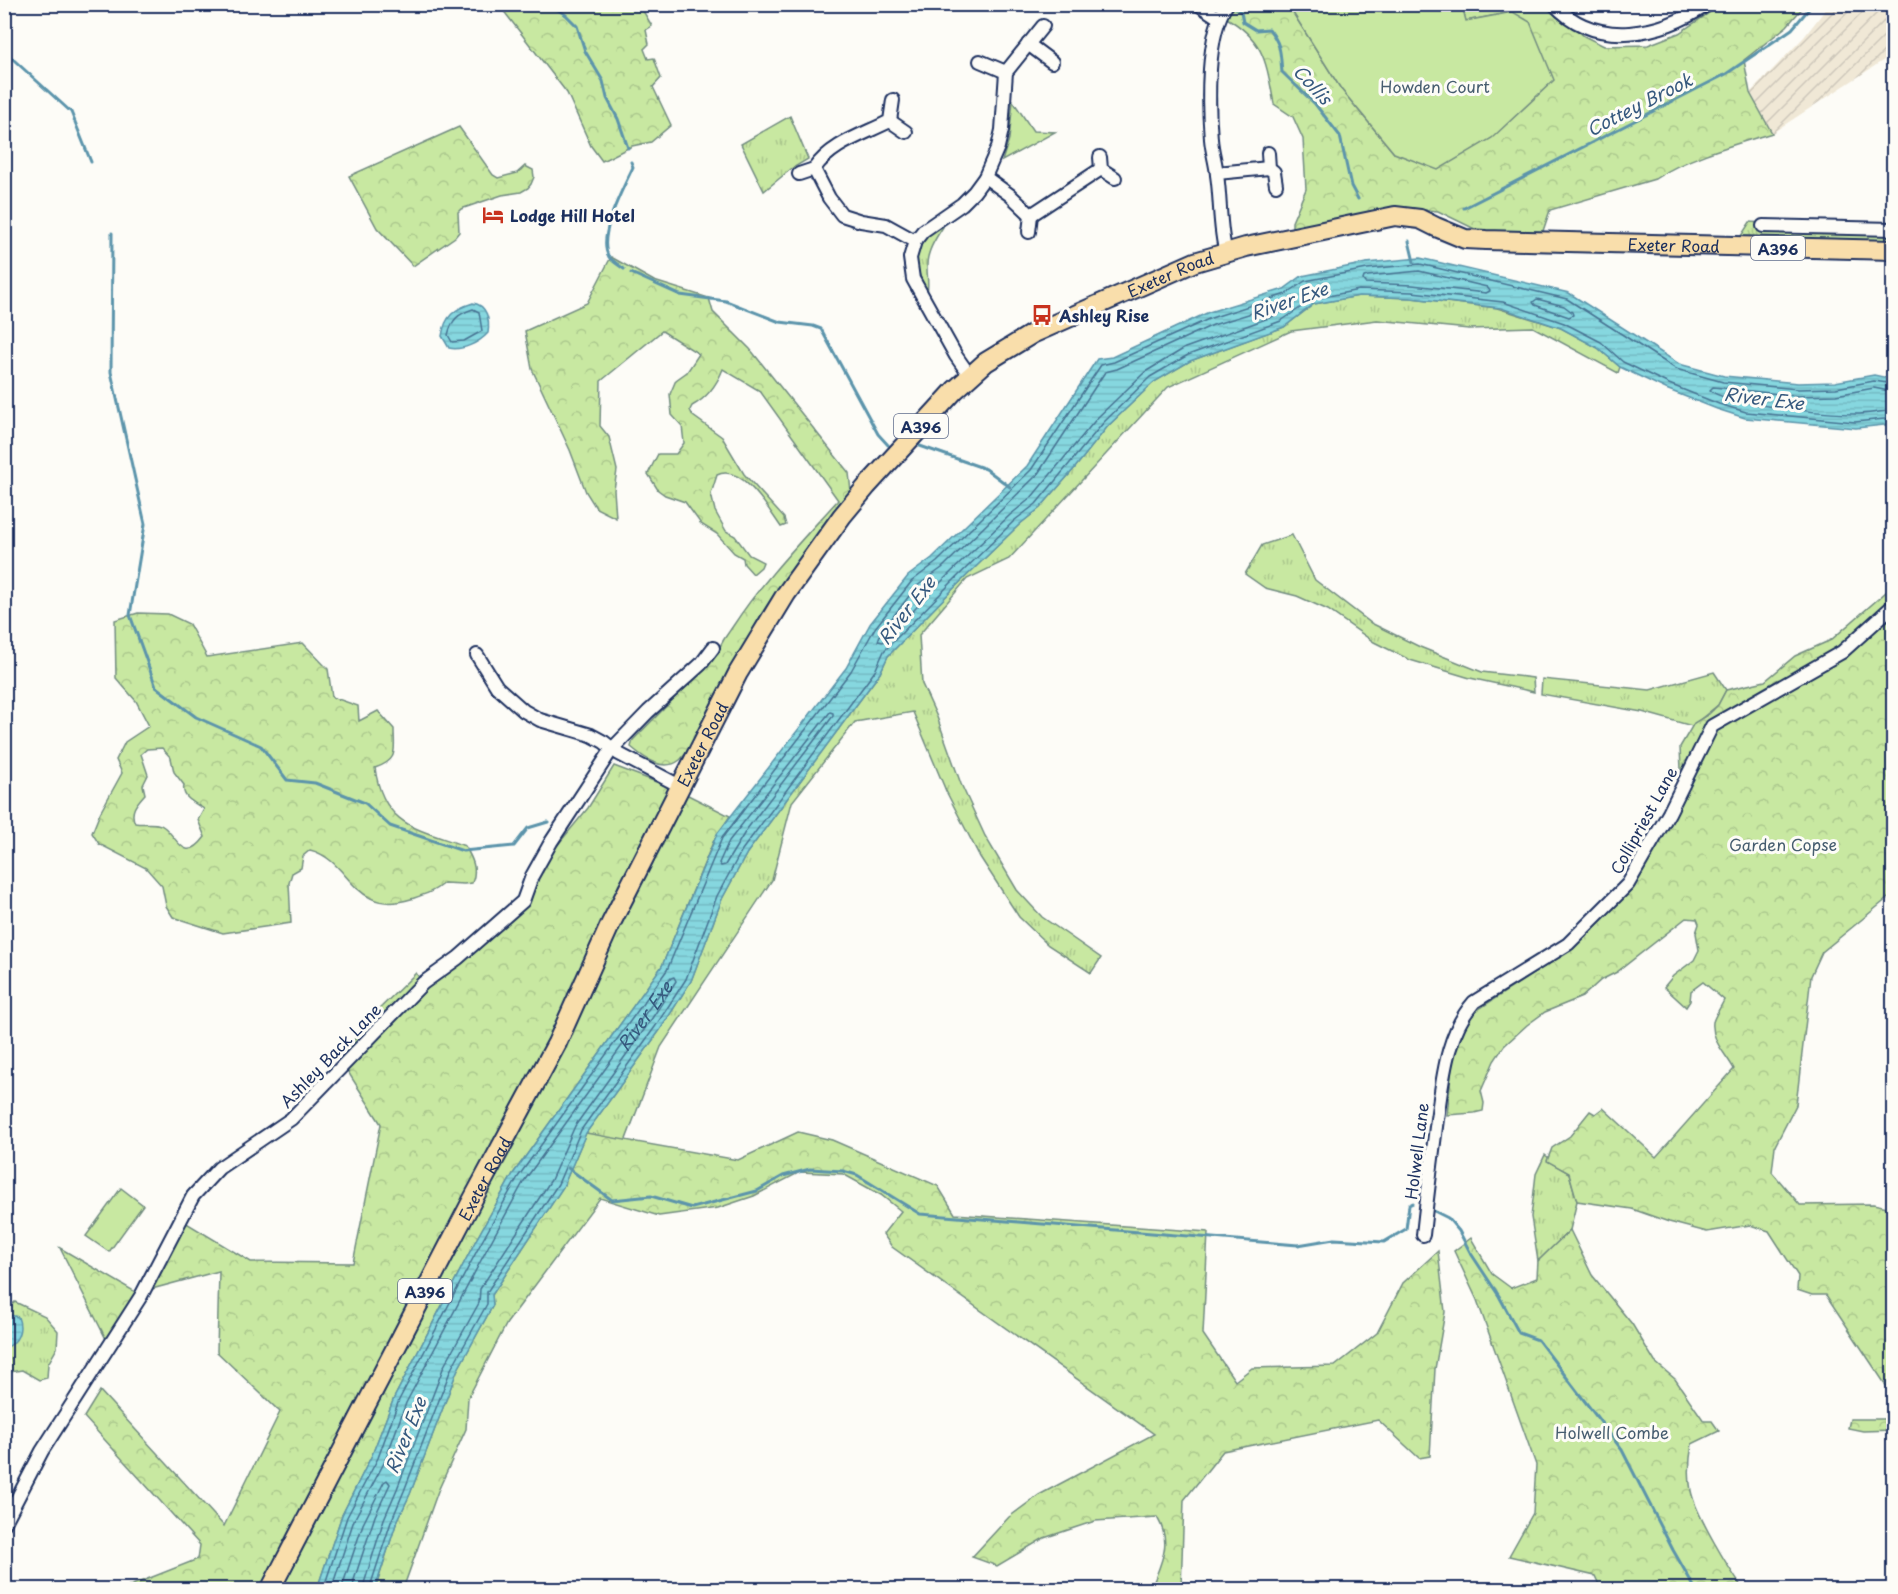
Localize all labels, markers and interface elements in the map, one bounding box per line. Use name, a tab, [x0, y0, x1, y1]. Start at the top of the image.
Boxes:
water label: Collis	[1287, 58, 1340, 111]
water label: Cottey Brook	[1581, 65, 1697, 142]
park label: Howden Court	[1380, 74, 1490, 98]
hotel icon: Lodge Hill Hotel	[481, 203, 505, 227]
place label: Lodge Hill Hotel	[510, 203, 635, 227]
street label: Exeter Road	[1627, 231, 1720, 258]
road number: A396	[1751, 236, 1805, 260]
street label: Exeter Road	[1123, 245, 1216, 303]
water label: River Exe	[1247, 274, 1333, 326]
bus stop icon: Ashley Rise	[1030, 303, 1054, 327]
place label: Ashley Rise	[1058, 303, 1150, 327]
water label: River Exe	[1723, 380, 1807, 416]
road number: A396	[894, 414, 948, 438]
water label: River Exe	[871, 569, 942, 650]
street label: Exeter Road	[670, 698, 733, 791]
street label: Collipriest Lane	[1604, 762, 1682, 878]
park label: Garden Copse	[1729, 832, 1837, 856]
water label: River Exe	[610, 974, 679, 1056]
street label: Ashley Back Lane	[274, 997, 386, 1113]
street label: Holwell Lane	[1398, 1101, 1434, 1201]
street label: Exeter Road	[452, 1132, 517, 1225]
road number: A396	[398, 1279, 452, 1303]
water label: River Exe	[377, 1391, 433, 1477]
park label: Holwell Combe	[1555, 1420, 1669, 1444]

